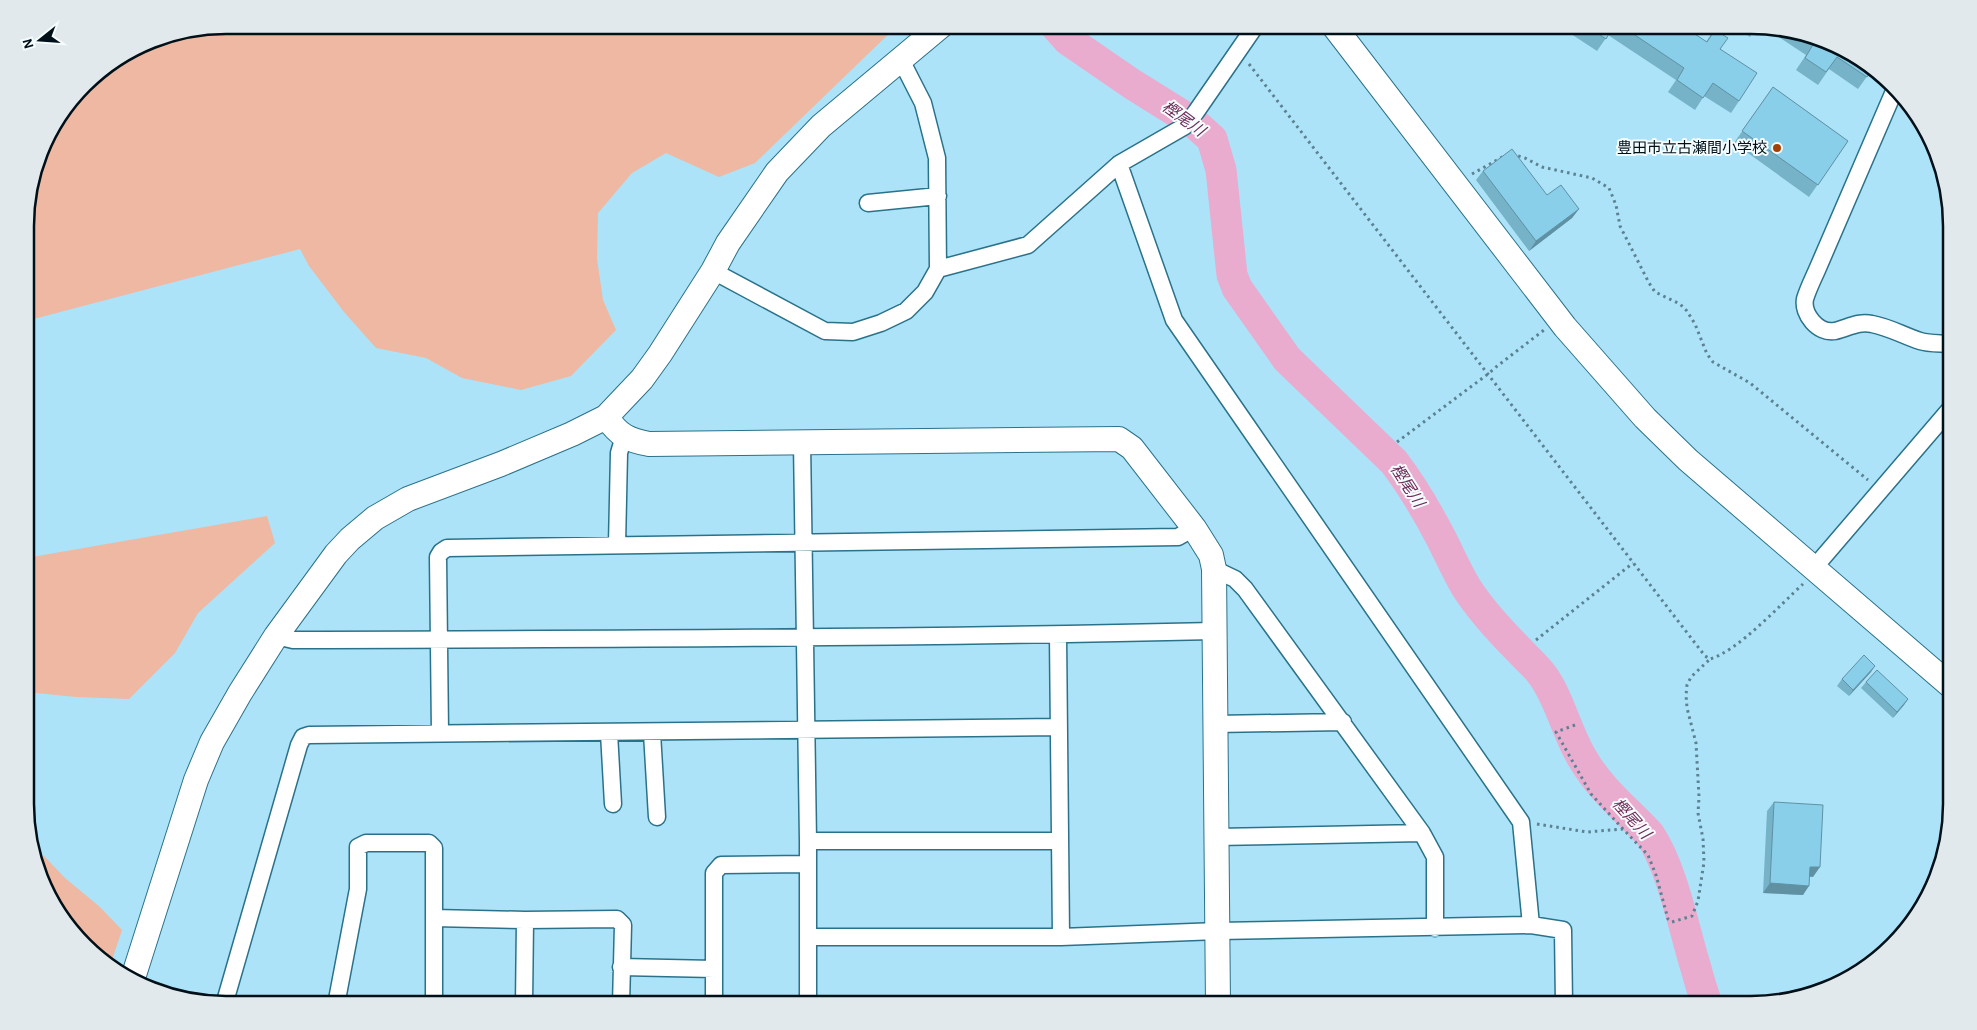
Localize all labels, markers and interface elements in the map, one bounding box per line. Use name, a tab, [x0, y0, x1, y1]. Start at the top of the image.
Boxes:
north arrow	[15, 15, 65, 65]
text: N	[20, 37, 37, 50]
water label: 樫尾川	[1159, 97, 1210, 141]
place label: 豊田市立古瀬間小学校	[1617, 140, 1767, 156]
marker: 豊田市立古瀬間小学校	[1771, 142, 1783, 154]
water label: 樫尾川	[1387, 461, 1429, 512]
water label: 樫尾川	[1609, 795, 1655, 843]

